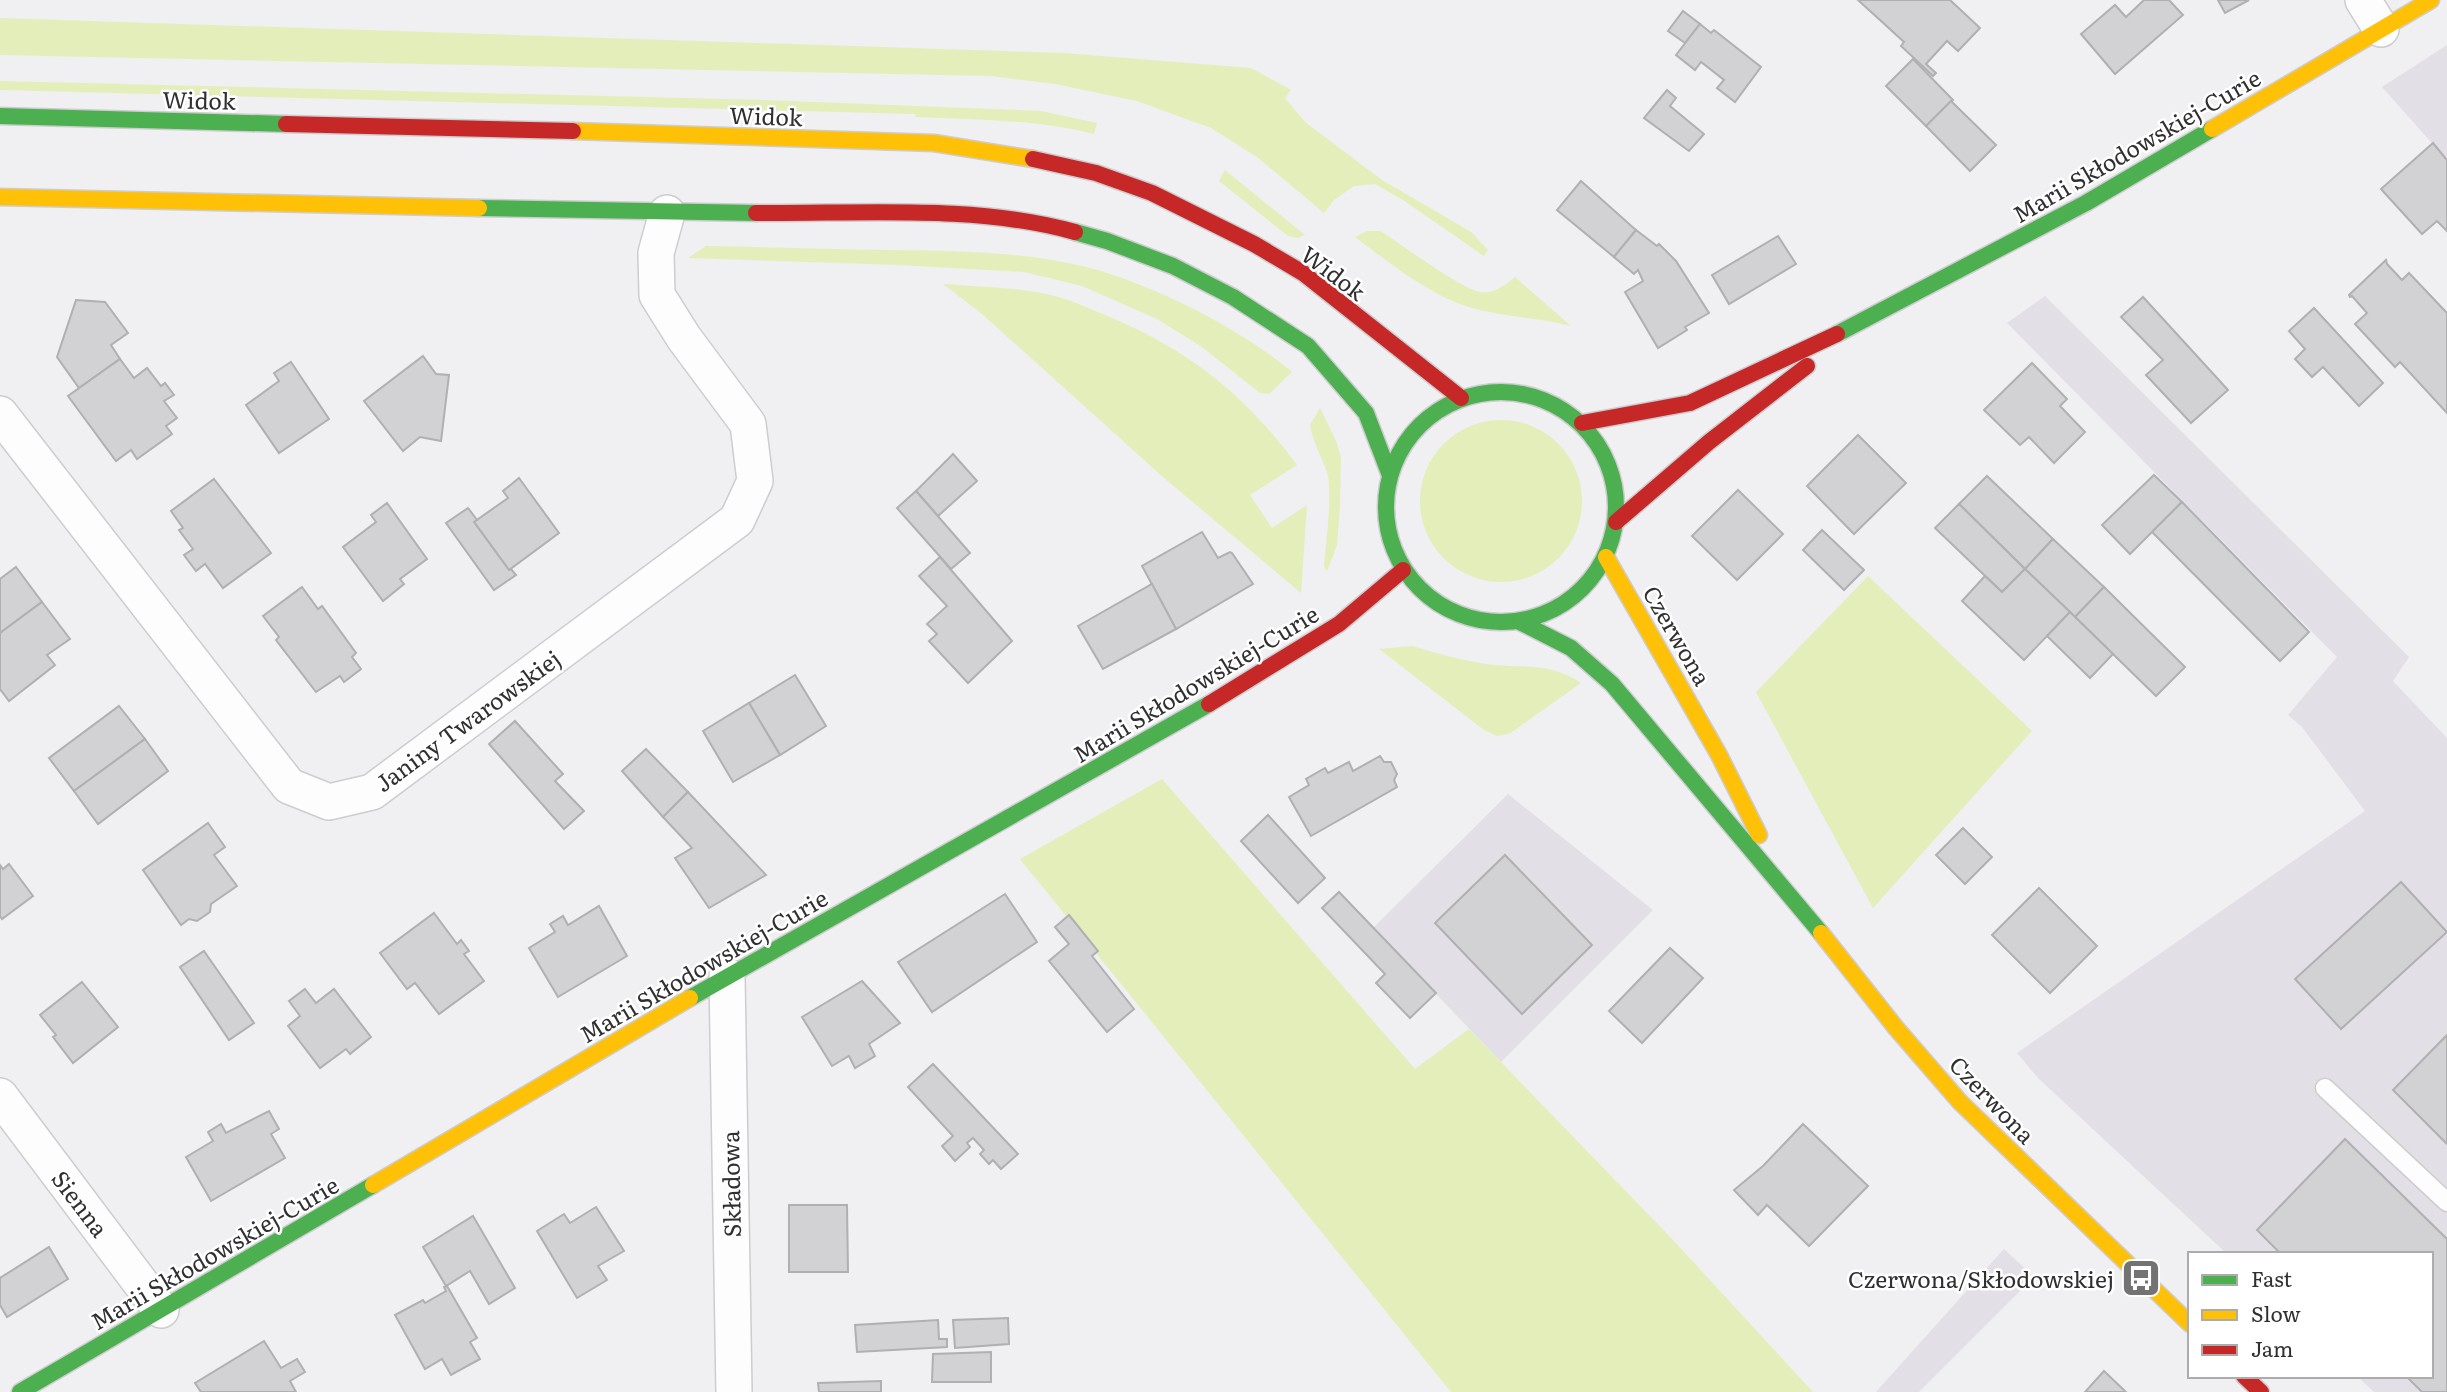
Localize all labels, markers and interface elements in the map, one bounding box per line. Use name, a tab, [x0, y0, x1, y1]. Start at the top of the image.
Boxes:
street label: Marii Skłodowskiej-Curie	[2006, 60, 2266, 230]
street label: Widok	[162, 81, 237, 117]
street label: Widok	[729, 97, 804, 133]
street label: Widok	[1294, 236, 1374, 308]
street label: Czerwona	[1636, 579, 1721, 692]
street label: Marii Skłodowskiej-Curie	[1066, 596, 1324, 770]
street label: Janiny Twarowskiej	[367, 641, 567, 799]
street label: Marii Skłodowskiej-Curie	[573, 880, 833, 1050]
street label: Czerwona	[1943, 1048, 2044, 1151]
street label: Składowa	[712, 1130, 748, 1238]
street label: Sienna	[45, 1163, 118, 1244]
street label: Marii Skłodowskiej-Curie	[84, 1167, 344, 1337]
legend	[2188, 1252, 2433, 1378]
bus stop icon: Czerwona/Skłodowskiej	[2120, 1257, 2162, 1299]
place label: Czerwona/Skłodowskiej	[1848, 1261, 2114, 1295]
text: Fast	[2251, 1262, 2292, 1293]
text: Slow	[2251, 1297, 2301, 1328]
text: Jam	[2251, 1332, 2293, 1363]

